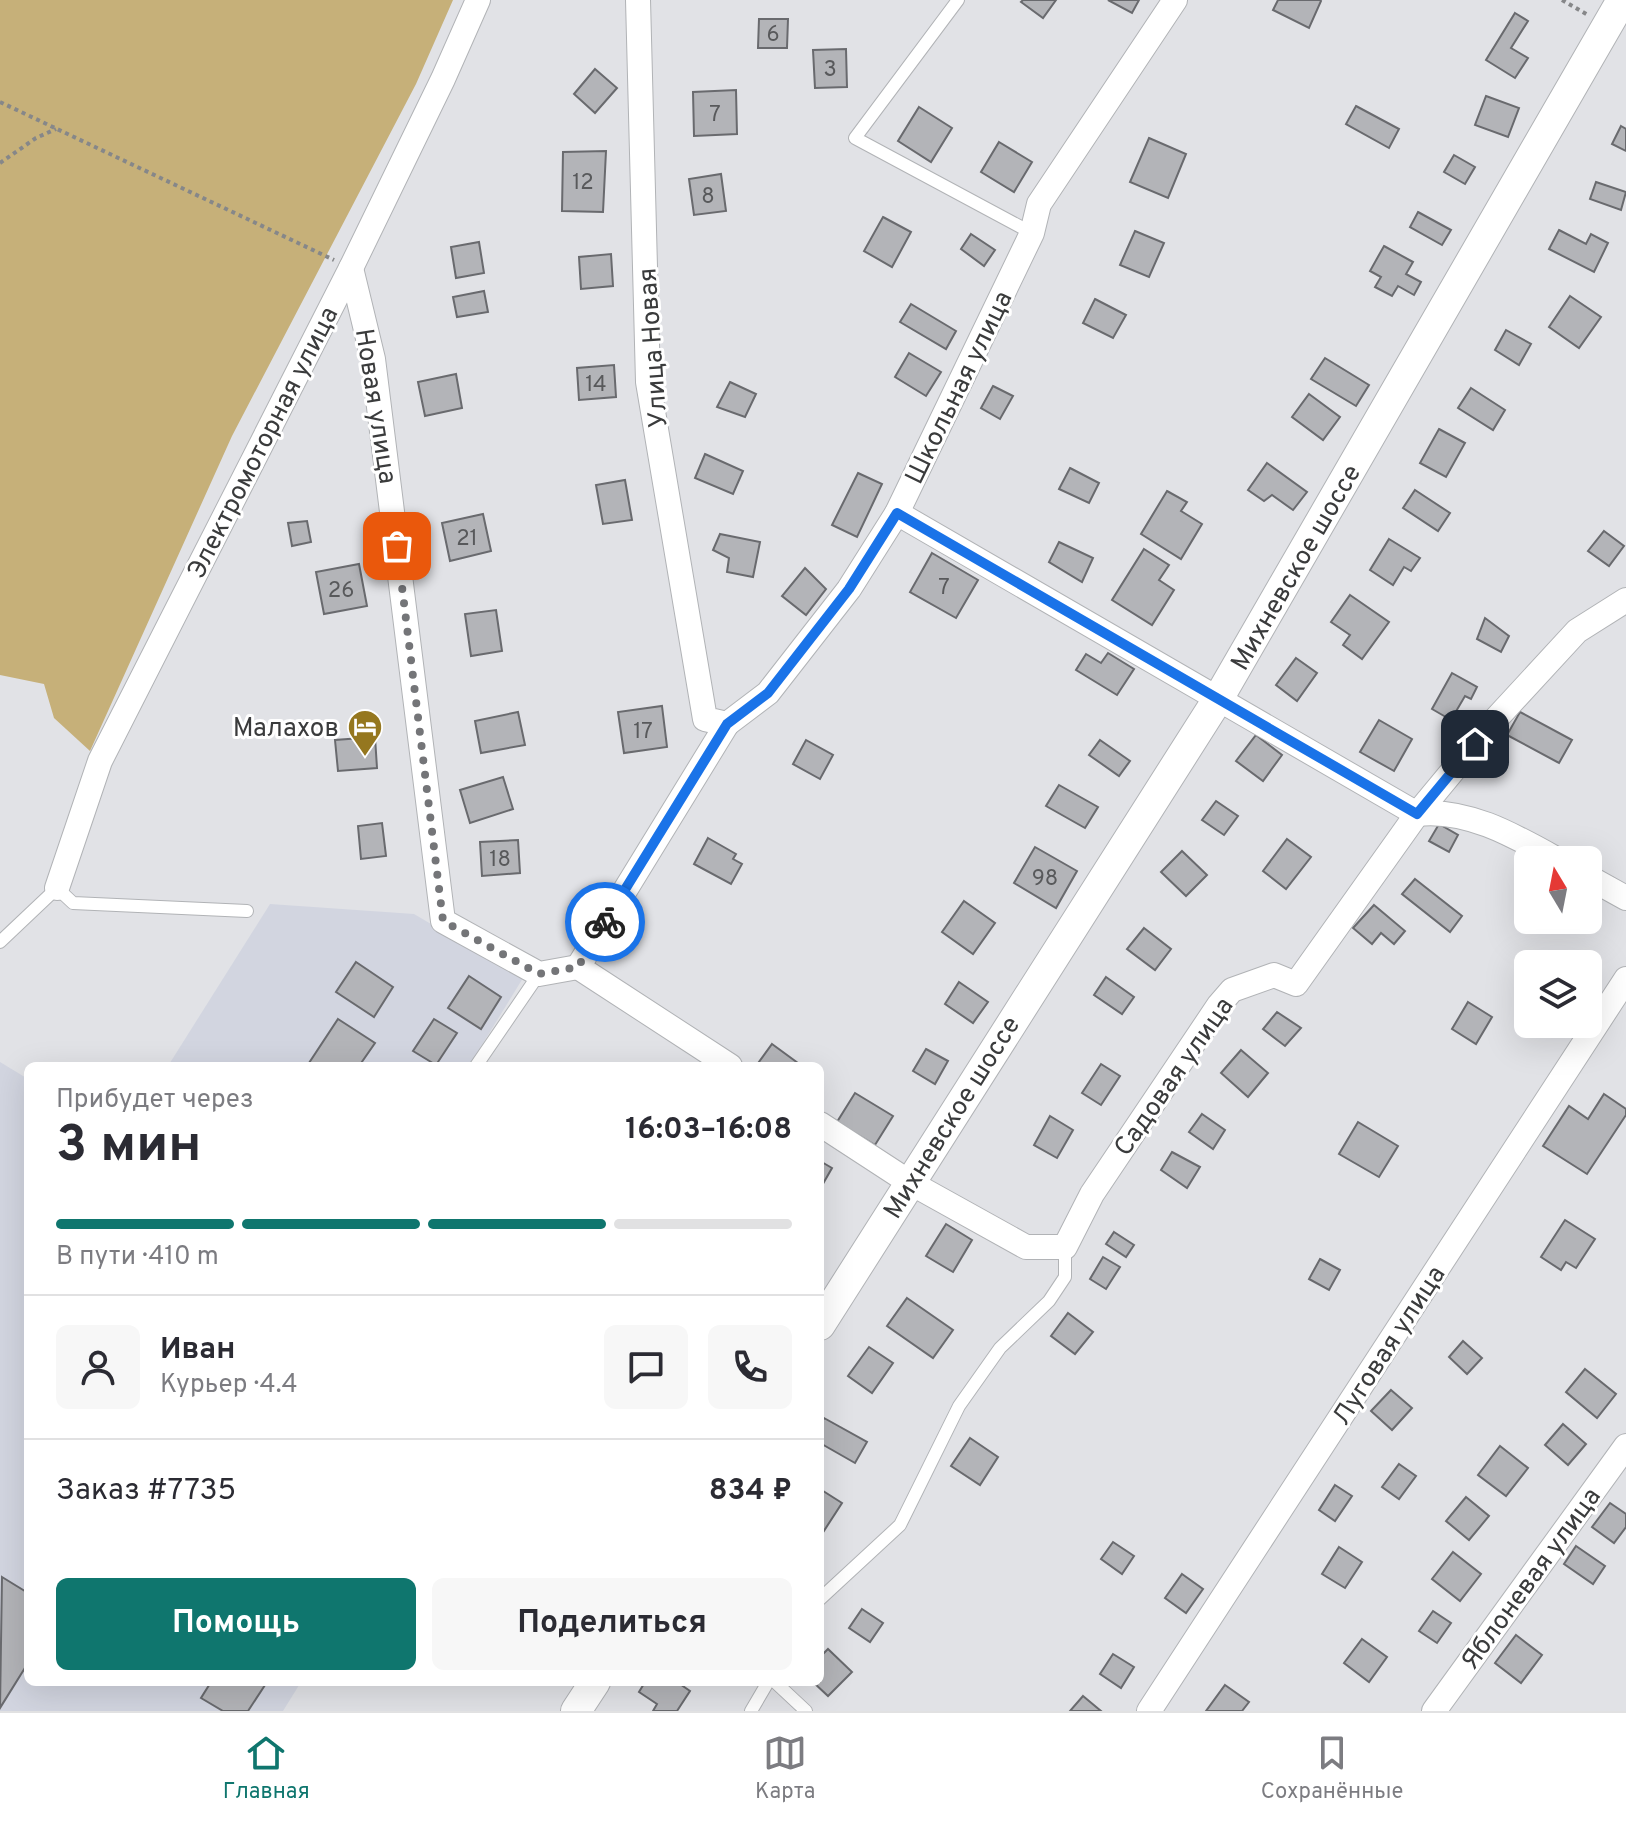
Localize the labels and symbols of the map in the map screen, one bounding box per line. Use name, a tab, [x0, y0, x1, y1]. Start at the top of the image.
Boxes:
house number: 6	[766, 22, 780, 49]
house number: 3	[823, 57, 837, 84]
house number: 7	[709, 102, 721, 129]
house number: 12	[572, 170, 594, 197]
house number: 8	[701, 184, 715, 211]
street label: Улица Новая	[632, 267, 677, 429]
street label: Школьная улица	[899, 286, 1021, 490]
street label: Электромоторная улица	[181, 302, 347, 585]
street label: Новая улица	[346, 326, 403, 486]
house number: 14	[585, 372, 607, 399]
street label: Михневское шоссе	[1225, 459, 1370, 677]
pin	[363, 512, 431, 580]
house number: 21	[456, 526, 478, 553]
house number: 7	[938, 575, 950, 602]
house number: 26	[328, 578, 354, 605]
hotel icon: Малахов	[346, 708, 384, 758]
pin	[1441, 710, 1509, 778]
place label: Малахов	[233, 713, 339, 746]
house number: 17	[633, 719, 653, 746]
north arrow	[1514, 846, 1602, 934]
house number: 18	[489, 847, 511, 874]
house number: 98	[1032, 866, 1058, 893]
courier	[565, 882, 645, 962]
street label: Садовая улица	[1108, 992, 1242, 1163]
street label: Михневское шоссе	[877, 1011, 1029, 1226]
street label: Луговая улица	[1326, 1260, 1454, 1432]
street label: Яблоневая улица	[1455, 1482, 1609, 1677]

